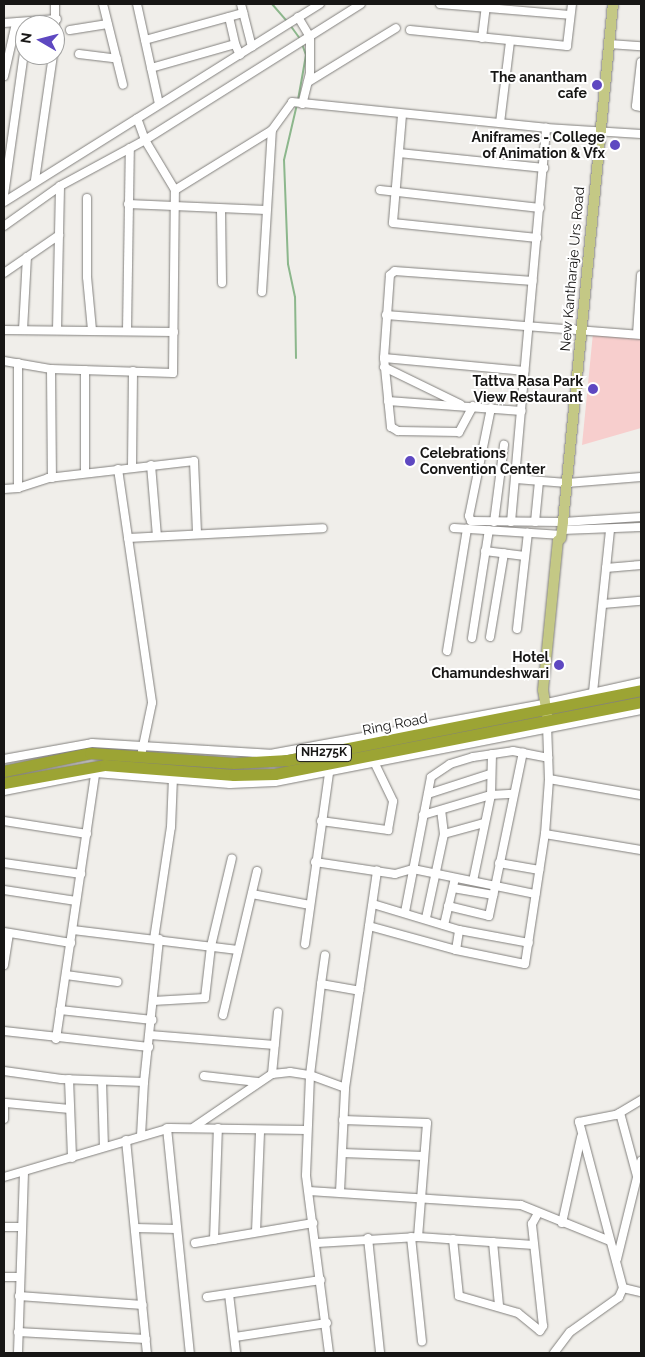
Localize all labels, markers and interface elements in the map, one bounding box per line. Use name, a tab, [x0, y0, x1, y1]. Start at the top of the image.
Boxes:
north arrow	[15, 15, 65, 65]
text: N	[17, 32, 35, 44]
place label: The anantham cafe	[490, 69, 587, 102]
marker: The anantham cafe	[591, 79, 603, 91]
place label: Aniframes - College of Animation & Vfx	[471, 129, 605, 162]
marker: Aniframes - College of Animation & Vfx	[609, 139, 621, 151]
street label: New Kantharaje Urs Road	[556, 186, 588, 352]
place label: Tattva Rasa Park View Restaurant	[473, 373, 583, 406]
marker: Tattva Rasa Park View Restaurant	[587, 383, 599, 395]
place label: Celebrations Convention Center	[420, 445, 545, 478]
marker: Celebrations Convention Center	[404, 455, 416, 467]
place label: Hotel Chamundeshwari	[432, 649, 549, 682]
marker: Hotel Chamundeshwari	[553, 659, 565, 671]
street label: Ring Road	[361, 709, 429, 739]
road number: NH275K	[295, 744, 353, 762]

